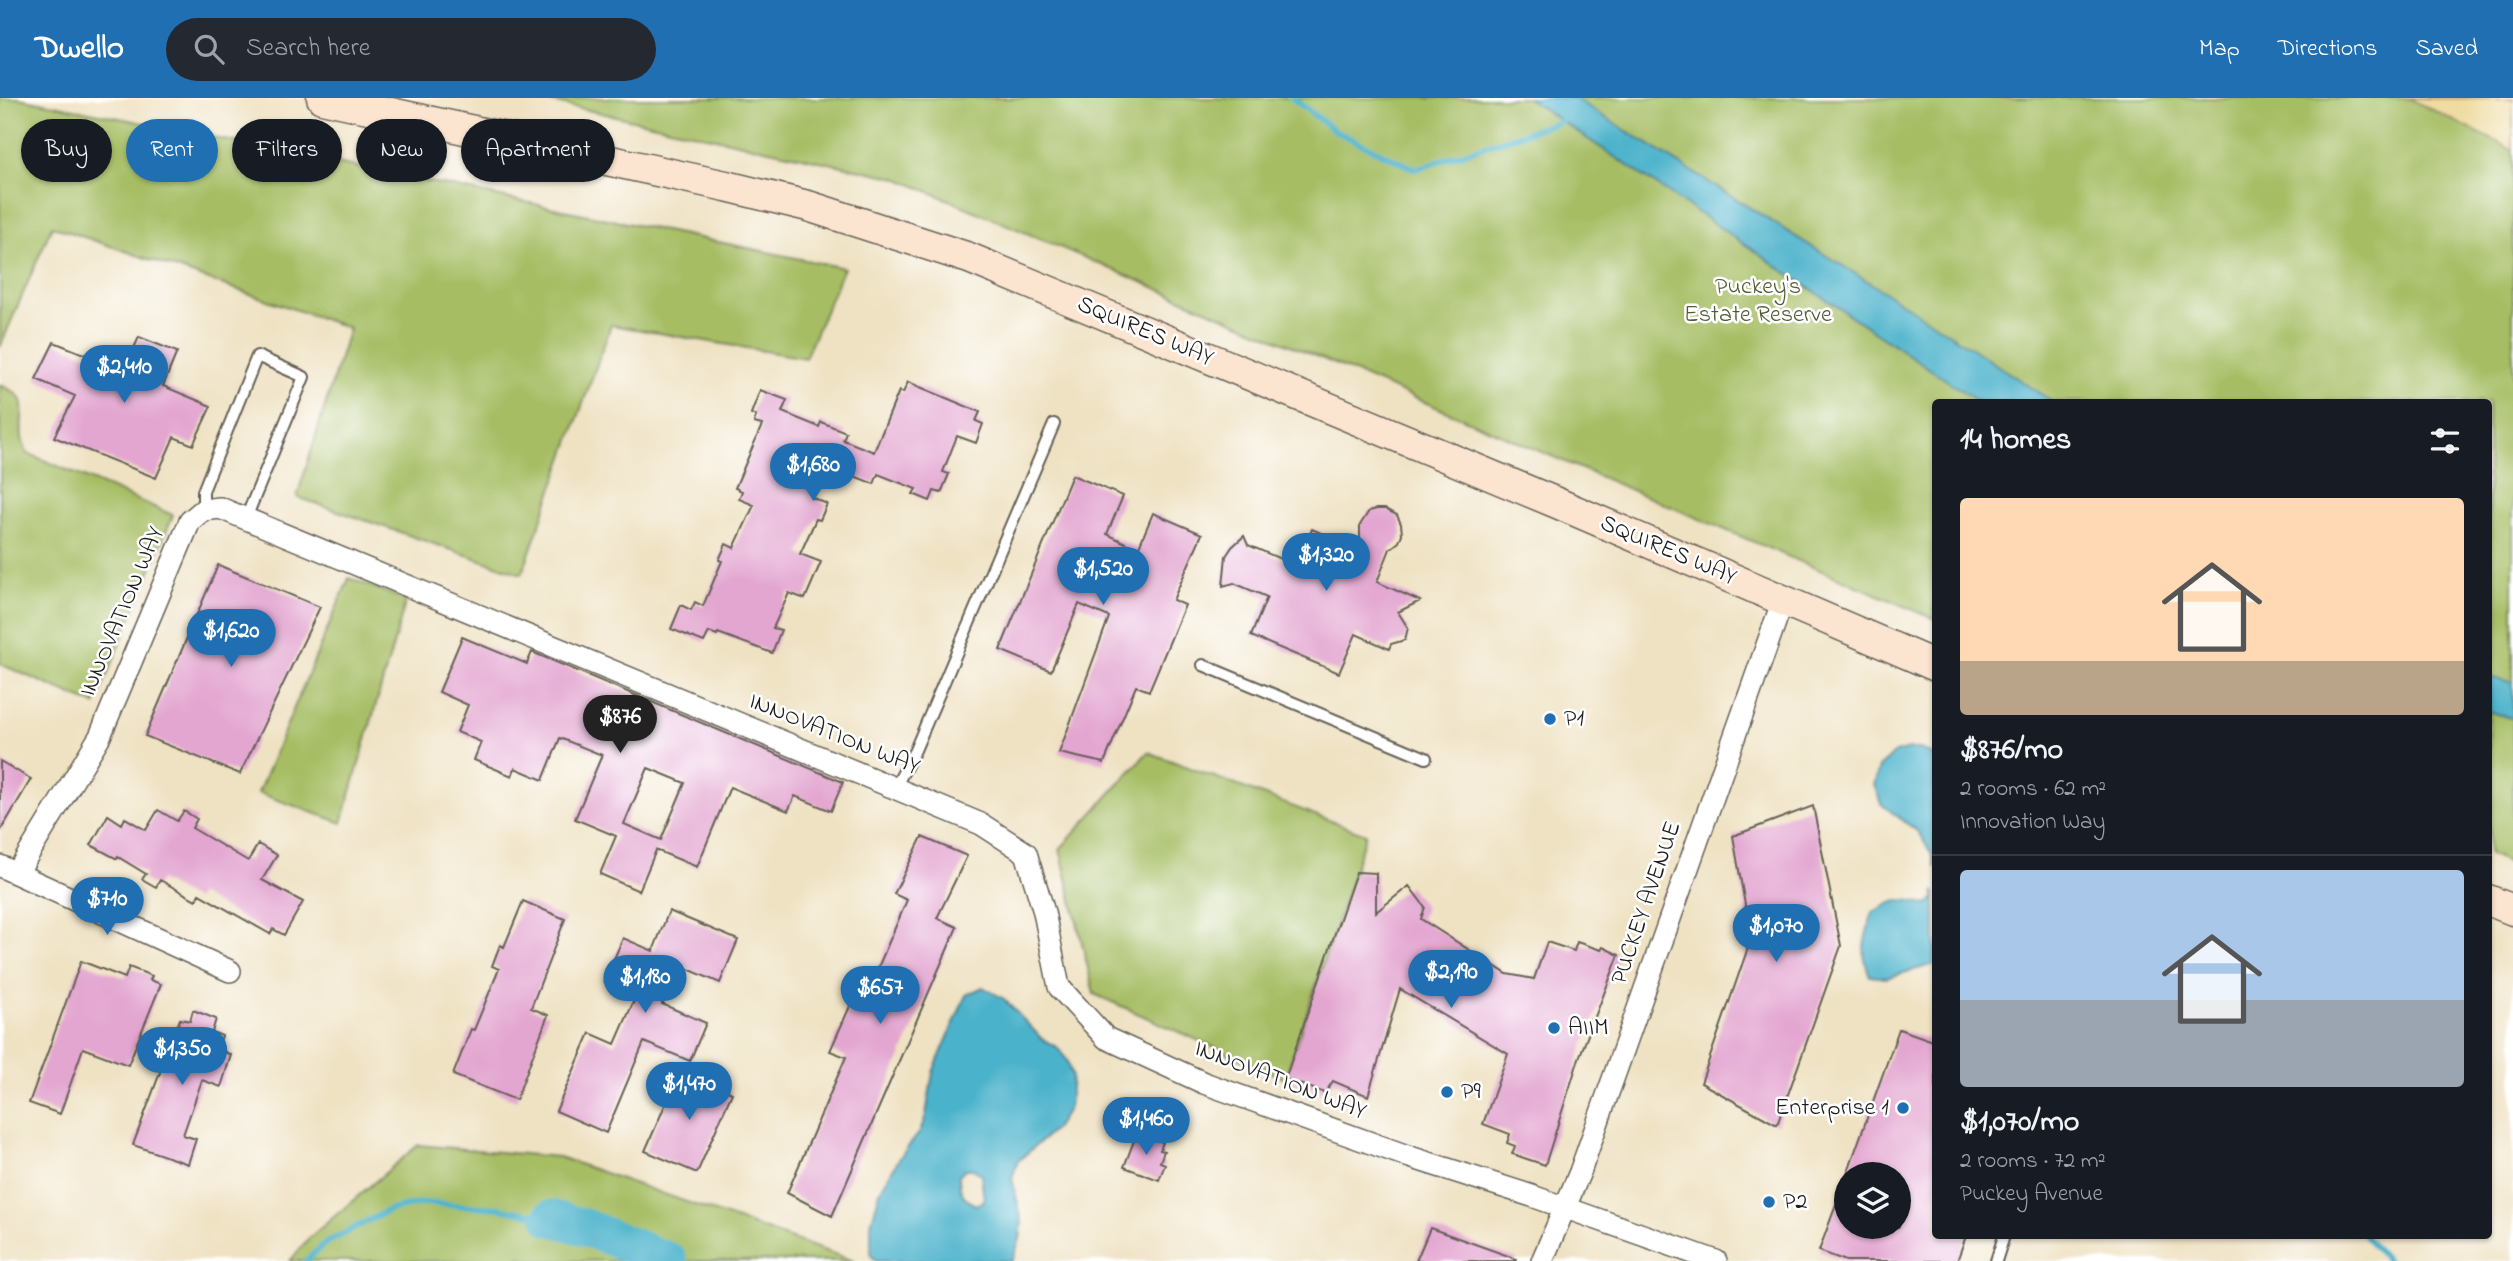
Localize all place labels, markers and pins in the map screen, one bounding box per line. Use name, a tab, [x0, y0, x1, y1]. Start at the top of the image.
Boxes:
pin: $2,410	[67, 345, 181, 405]
pin: $1,680	[756, 444, 870, 503]
pin: $1,320	[1269, 533, 1383, 593]
pin: $1,520	[1046, 547, 1160, 607]
pin: $1,620	[174, 610, 288, 669]
pin: $876	[579, 696, 661, 755]
place label: P1	[1564, 702, 1584, 737]
marker: P1	[1542, 711, 1558, 727]
pin: $710	[66, 878, 148, 937]
pin: $1,070	[1719, 904, 1833, 964]
pin: $2,190	[1394, 950, 1508, 1010]
pin: $1,180	[588, 956, 702, 1015]
pin: $657	[839, 967, 921, 1026]
place label: AIIM	[1568, 1011, 1609, 1046]
marker: AIIM	[1546, 1020, 1562, 1036]
pin: $1,350	[125, 1028, 239, 1087]
pin: $1,470	[632, 1062, 746, 1122]
place label: P9	[1461, 1075, 1481, 1110]
marker: P9	[1439, 1084, 1455, 1100]
place label: Enterprise 1	[1775, 1091, 1889, 1126]
pin: $1,460	[1089, 1098, 1203, 1157]
marker: Enterprise 1	[1895, 1100, 1911, 1116]
place label: P2	[1783, 1185, 1807, 1220]
marker: P2	[1761, 1194, 1777, 1210]

